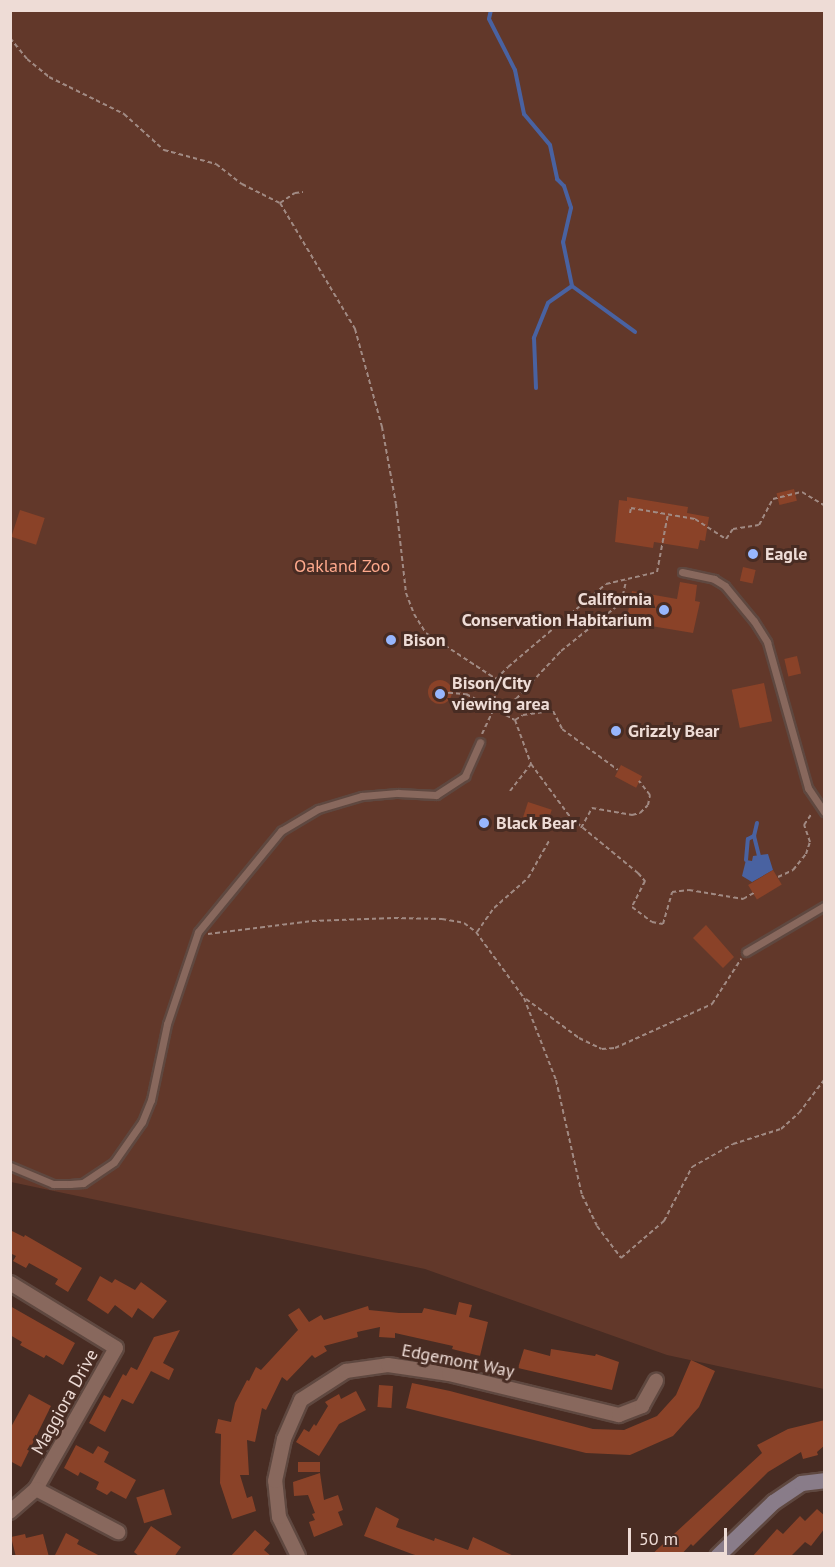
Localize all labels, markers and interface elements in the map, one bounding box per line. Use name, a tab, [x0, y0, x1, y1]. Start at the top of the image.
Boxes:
place label: Eagle	[765, 543, 807, 565]
marker: Eagle	[746, 547, 760, 561]
park label: Oakland Zoo	[294, 555, 390, 577]
place label: California Conservation Habitarium	[462, 589, 652, 632]
marker: California Conservation Habitarium	[657, 603, 671, 617]
place label: Bison	[403, 629, 446, 651]
marker: Bison	[384, 633, 398, 647]
place label: Bison/City viewing area	[452, 673, 550, 716]
marker: Bison/City viewing area	[433, 687, 447, 701]
place label: Grizzly Bear	[628, 720, 720, 742]
marker: Grizzly Bear	[609, 724, 623, 738]
place label: Black Bear	[496, 812, 577, 834]
marker: Black Bear	[477, 816, 491, 830]
street label: Edgemont Way	[400, 1339, 516, 1383]
street label: Maggiora Drive	[27, 1346, 103, 1458]
scale bar	[631, 1516, 730, 1554]
text: 50 m	[639, 1527, 678, 1550]

